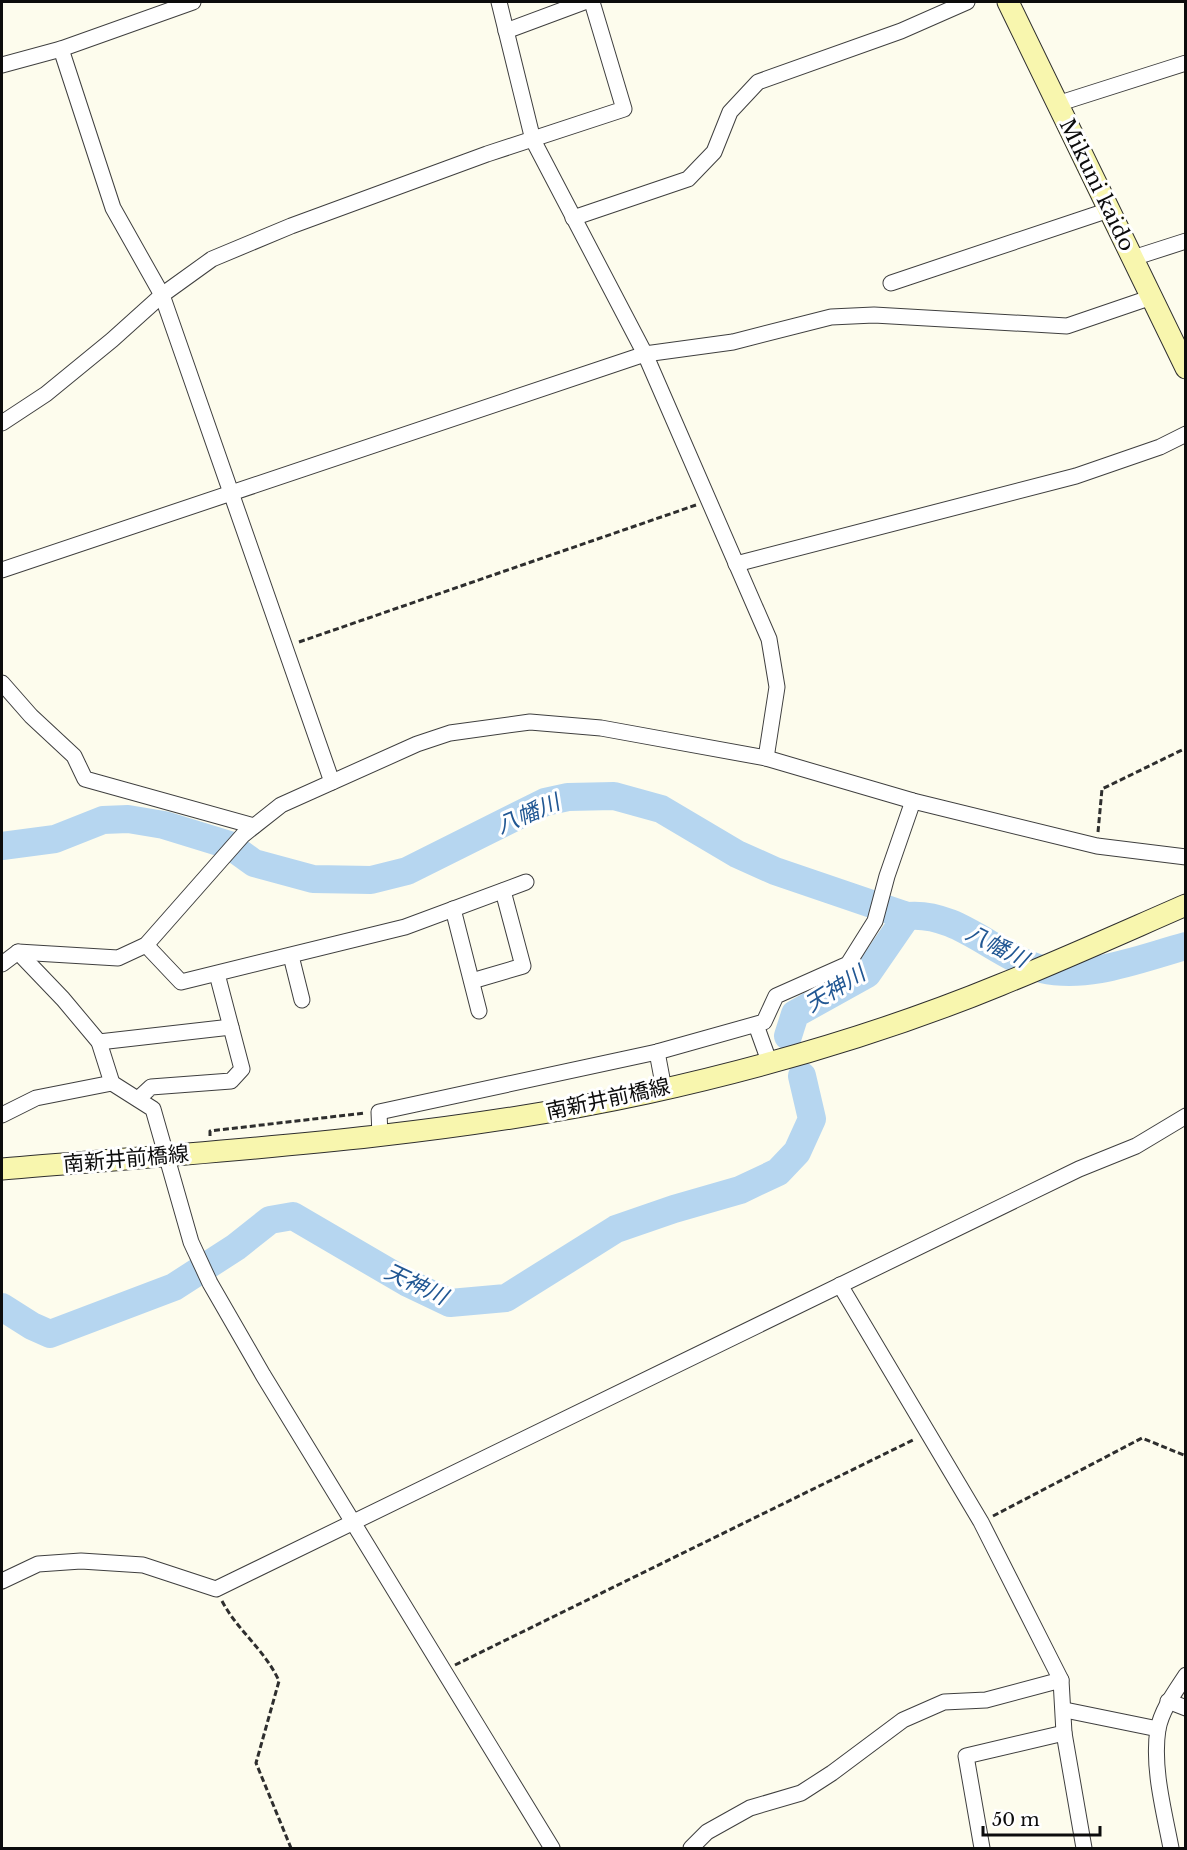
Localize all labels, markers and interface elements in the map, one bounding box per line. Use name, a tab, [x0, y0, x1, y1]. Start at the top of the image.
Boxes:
street label: Mikuni kaido	[1054, 114, 1140, 256]
water label: 八幡川	[492, 788, 565, 839]
water label: 八幡川	[961, 919, 1034, 974]
water label: 天神川	[800, 959, 872, 1018]
street label: 南新井前橋線	[544, 1073, 672, 1125]
street label: 南新井前橋線	[62, 1141, 190, 1177]
water label: 天神川	[380, 1258, 453, 1311]
scale bar	[983, 1799, 1100, 1837]
text: 50 m	[992, 1809, 1040, 1831]

